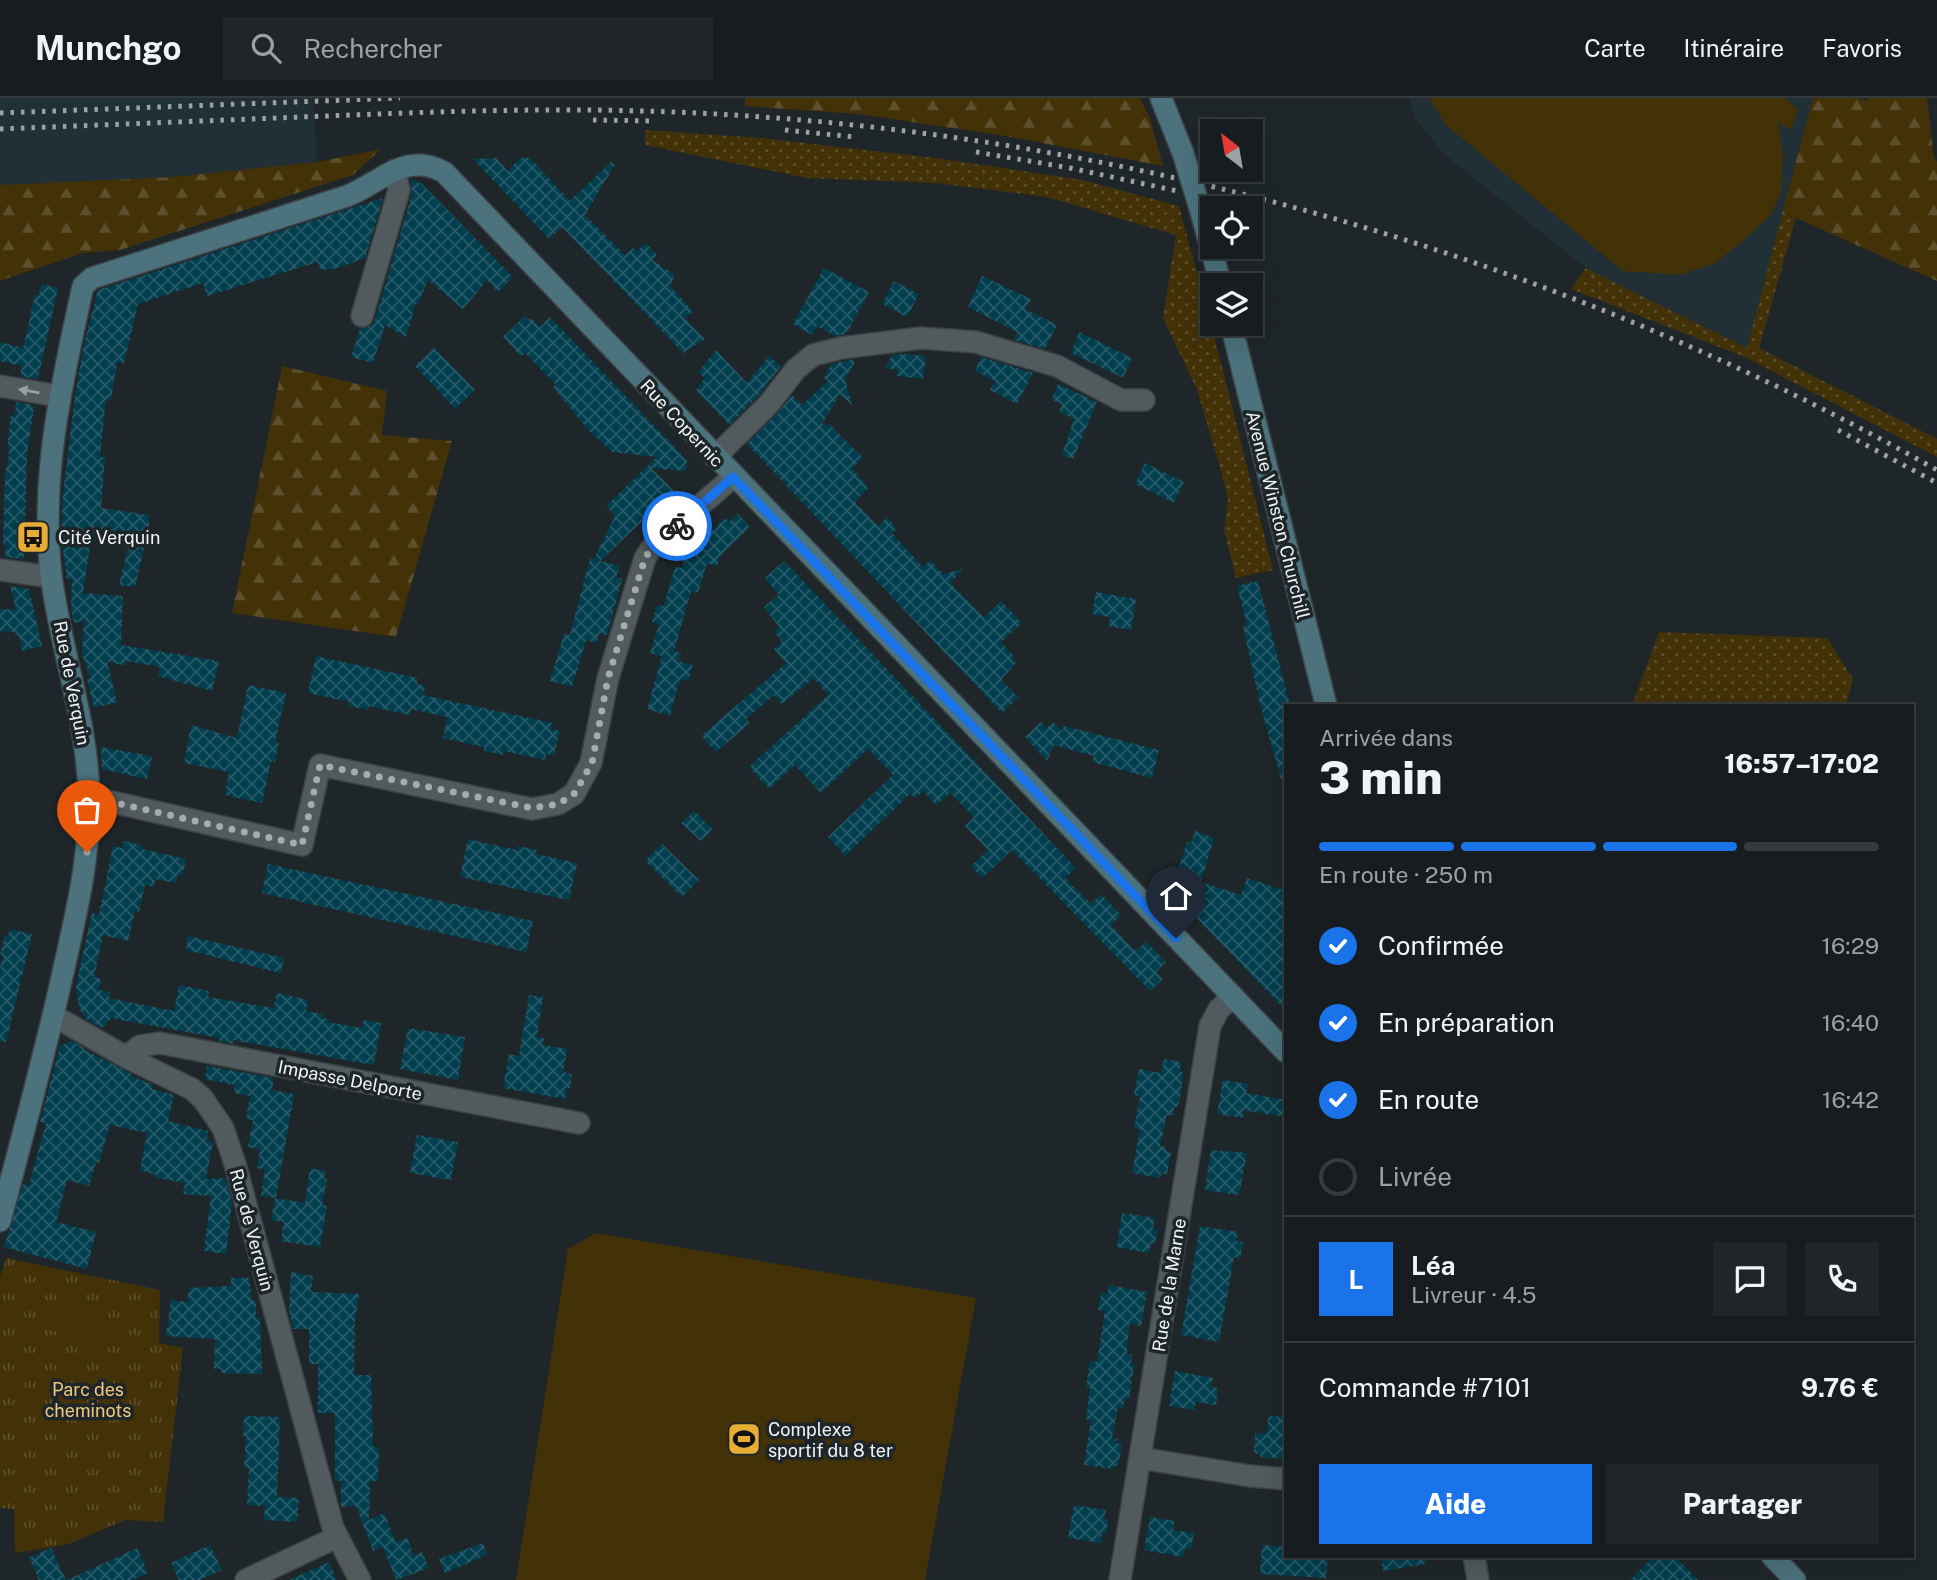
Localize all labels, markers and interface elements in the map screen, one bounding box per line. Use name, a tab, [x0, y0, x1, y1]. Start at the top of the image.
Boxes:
search box	[223, 17, 713, 80]
text: Munchgo	[35, 29, 181, 67]
icon: search	[247, 29, 285, 67]
text: Rechercher	[303, 33, 443, 64]
text: Carte	[1584, 34, 1646, 62]
text: Itinéraire	[1684, 34, 1784, 62]
text: Favoris	[1822, 34, 1902, 62]
north arrow	[1200, 119, 1264, 182]
map controls	[1200, 119, 1263, 336]
button: locate	[1200, 196, 1263, 259]
button: layers	[1200, 273, 1263, 336]
street label: Rue Copernic	[636, 375, 728, 471]
one-way arrow	[18, 385, 40, 396]
street label: Avenue Winston Churchill	[1242, 409, 1314, 621]
courier	[642, 491, 712, 561]
icon: bike	[658, 507, 696, 545]
bus stop icon: Cité Verquin	[14, 518, 52, 556]
place label: Cité Verquin	[58, 527, 160, 548]
street label: Rue de Verquin	[50, 619, 94, 747]
text: Arrivée dans	[1319, 724, 1453, 751]
text: 16:57–17:02	[1724, 748, 1879, 779]
text: 3 min	[1319, 750, 1443, 804]
pin	[57, 780, 117, 852]
icon: bag	[68, 791, 106, 829]
text: En route · 250 m	[1319, 861, 1493, 888]
pin	[1146, 866, 1206, 938]
icon: home	[1157, 877, 1195, 915]
icon: check	[1319, 927, 1357, 965]
text: Confirmée	[1378, 930, 1504, 961]
text: 16:29	[1822, 932, 1879, 959]
icon: check	[1319, 1004, 1357, 1042]
text: En préparation	[1378, 1007, 1555, 1038]
text: 16:40	[1822, 1009, 1879, 1036]
street label: Impasse Delporte	[276, 1056, 424, 1104]
icon: check	[1319, 1081, 1357, 1119]
text: En route	[1378, 1084, 1479, 1115]
text: 16:42	[1822, 1086, 1879, 1113]
text: Livrée	[1378, 1161, 1452, 1192]
street label: Rue de Verquin	[226, 1166, 278, 1294]
street label: Rue de la Marne	[1148, 1217, 1190, 1353]
button: chat	[1713, 1242, 1787, 1316]
button: phone	[1805, 1242, 1879, 1316]
text: Léa	[1411, 1250, 1455, 1281]
text: L	[1348, 1264, 1364, 1295]
text: Livreur · 4.5	[1411, 1281, 1537, 1308]
text: Commande #7101	[1319, 1372, 1531, 1403]
text: 9.76 €	[1801, 1372, 1879, 1403]
park label: Parc des cheminots	[45, 1379, 131, 1421]
place label: Complexe sportif du 8 ter	[768, 1419, 893, 1461]
sports icon: Complexe sportif du 8 ter	[725, 1420, 763, 1458]
button: Aide	[1319, 1464, 1592, 1544]
button: Partager	[1606, 1464, 1879, 1544]

